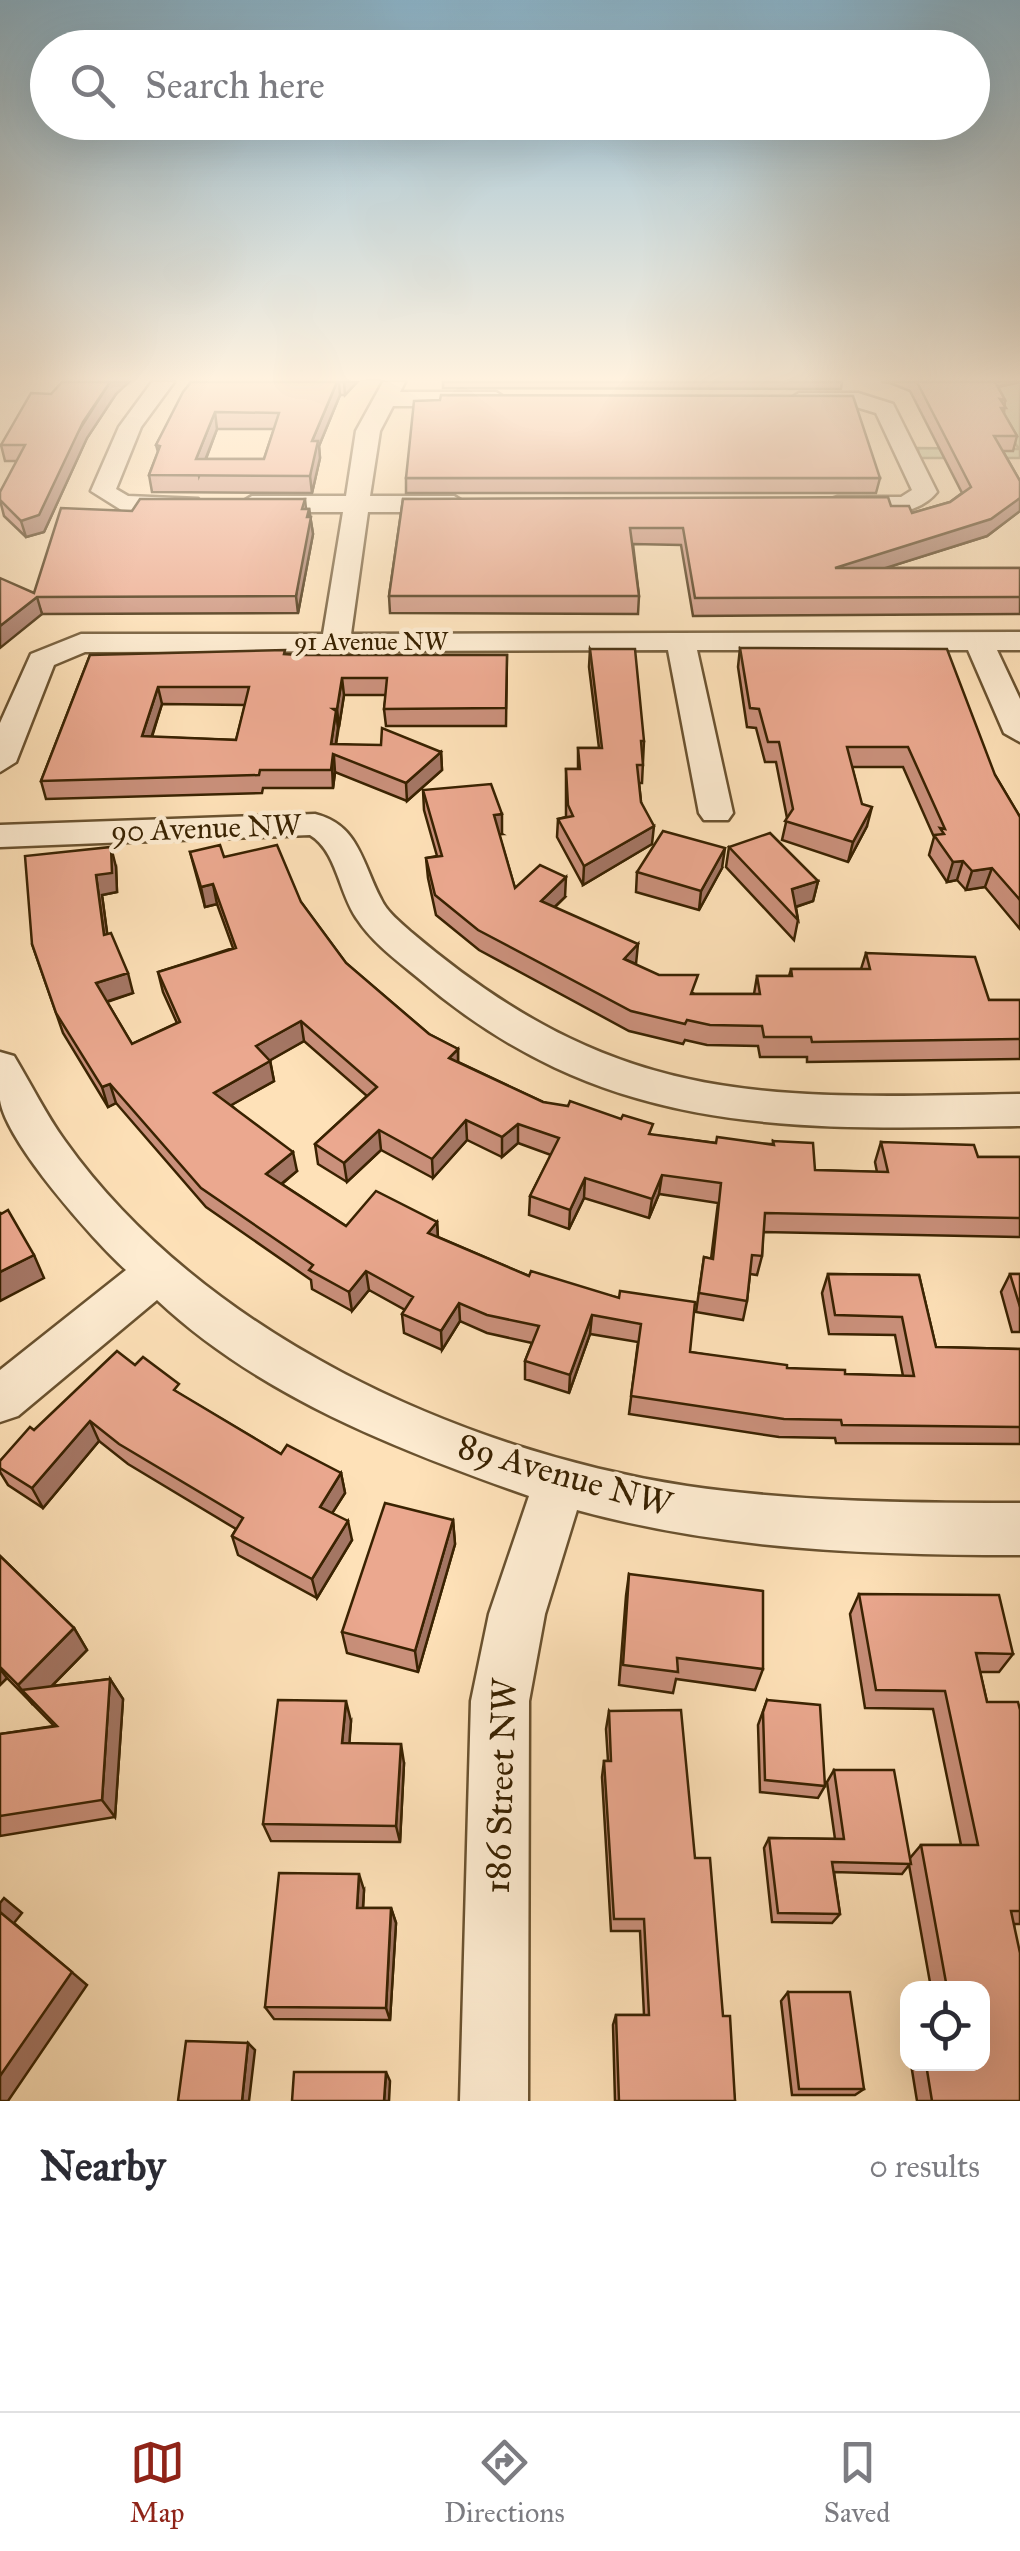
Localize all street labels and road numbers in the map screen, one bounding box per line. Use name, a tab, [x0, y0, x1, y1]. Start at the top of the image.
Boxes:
street label: 91 Avenue NW	[294, 626, 449, 657]
street label: 90 Avenue NW	[110, 807, 303, 850]
street label: 89 Avenue NW	[453, 1424, 678, 1526]
street label: 186 Street NW	[476, 1677, 526, 1894]

